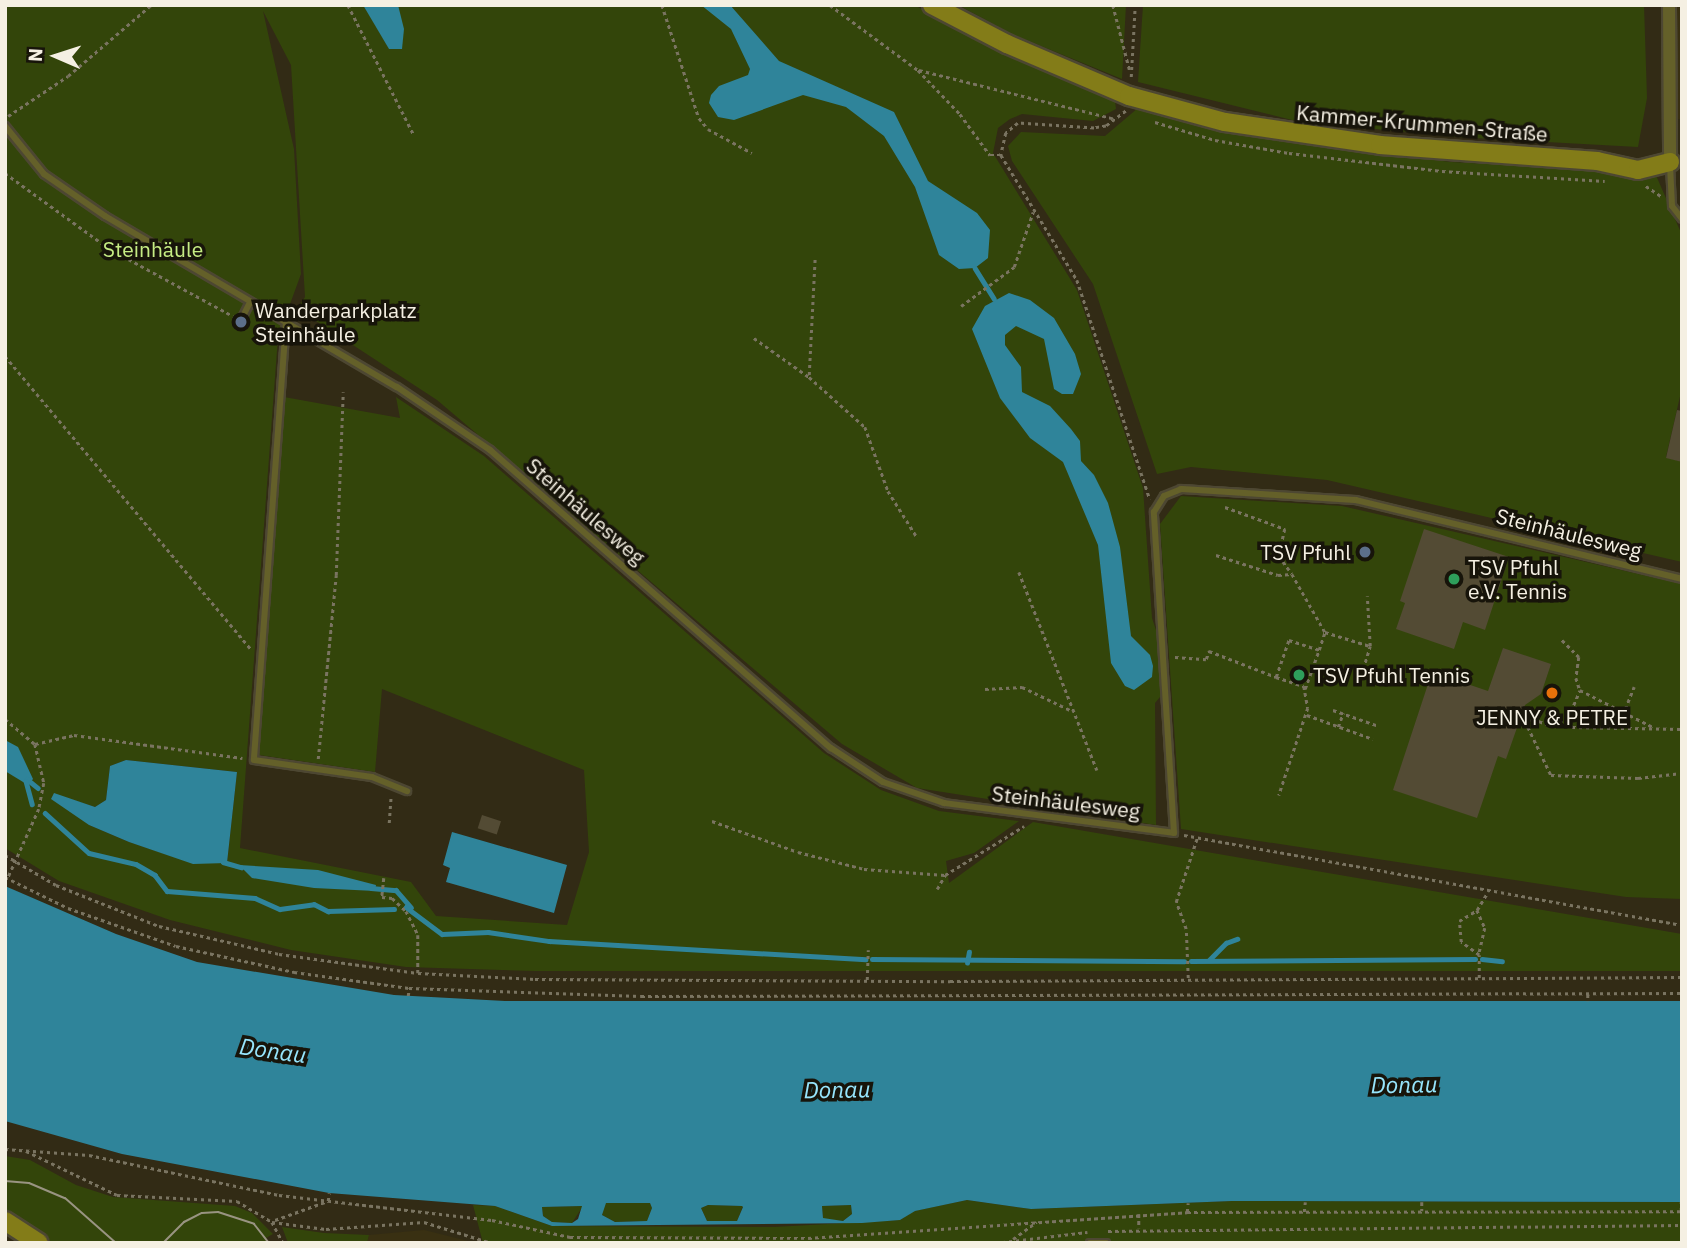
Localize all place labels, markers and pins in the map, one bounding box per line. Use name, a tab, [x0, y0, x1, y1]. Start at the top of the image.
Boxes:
place label: Wanderparkplatz Steinhäule	[255, 297, 416, 347]
marker: Wanderparkplatz Steinhäule	[233, 314, 249, 330]
place label: TSV Pfuhl	[1260, 539, 1351, 565]
marker: TSV Pfuhl	[1357, 544, 1373, 560]
place label: TSV Pfuhl e.V. Tennis	[1468, 554, 1567, 604]
marker: TSV Pfuhl e.V. Tennis	[1446, 571, 1462, 587]
place label: TSV Pfuhl Tennis	[1313, 662, 1470, 688]
marker: TSV Pfuhl Tennis	[1291, 667, 1307, 683]
marker: JENNY & PETRE	[1544, 685, 1560, 701]
place label: JENNY & PETRE	[1476, 704, 1628, 730]

